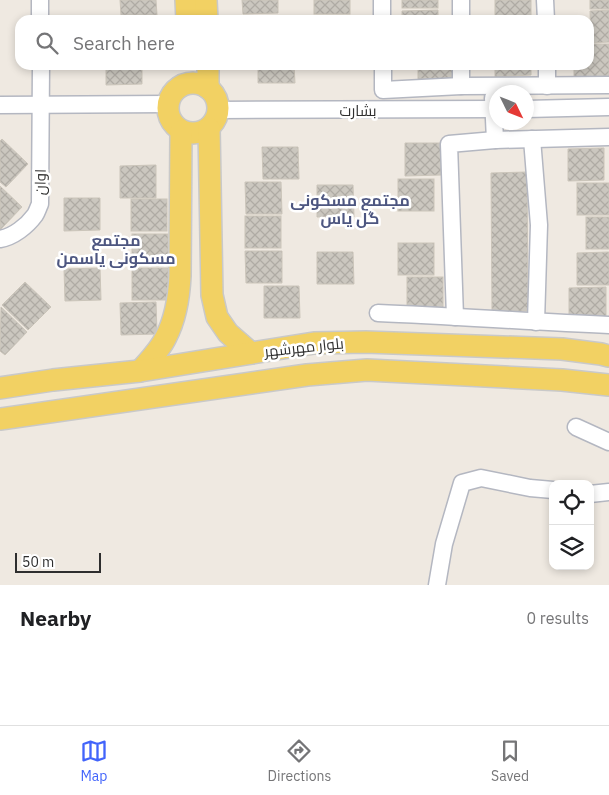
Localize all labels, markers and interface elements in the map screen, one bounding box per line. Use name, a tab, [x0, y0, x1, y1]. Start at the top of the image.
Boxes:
search box	[15, 15, 594, 70]
icon: search	[33, 29, 61, 57]
text: Search here	[73, 31, 175, 55]
north arrow	[489, 85, 534, 130]
street label: بشارت	[339, 101, 377, 120]
street label: اوان	[30, 169, 51, 195]
district label: مجتمع مسکونی گل یاس	[290, 190, 410, 228]
district label: مجتمع مسکونی یاسمن	[56, 230, 176, 268]
street label: بلوار مهرشهر	[262, 333, 345, 362]
map controls	[549, 480, 594, 570]
button: locate	[549, 480, 594, 525]
button: layers	[549, 525, 594, 570]
scale bar	[15, 550, 101, 573]
text: 50 m	[22, 553, 54, 571]
text: Nearby	[20, 604, 91, 632]
text: 0 results	[526, 608, 589, 628]
tab: Map	[80, 737, 108, 785]
tab: Directions	[268, 737, 331, 785]
tab: Saved	[491, 737, 529, 785]

